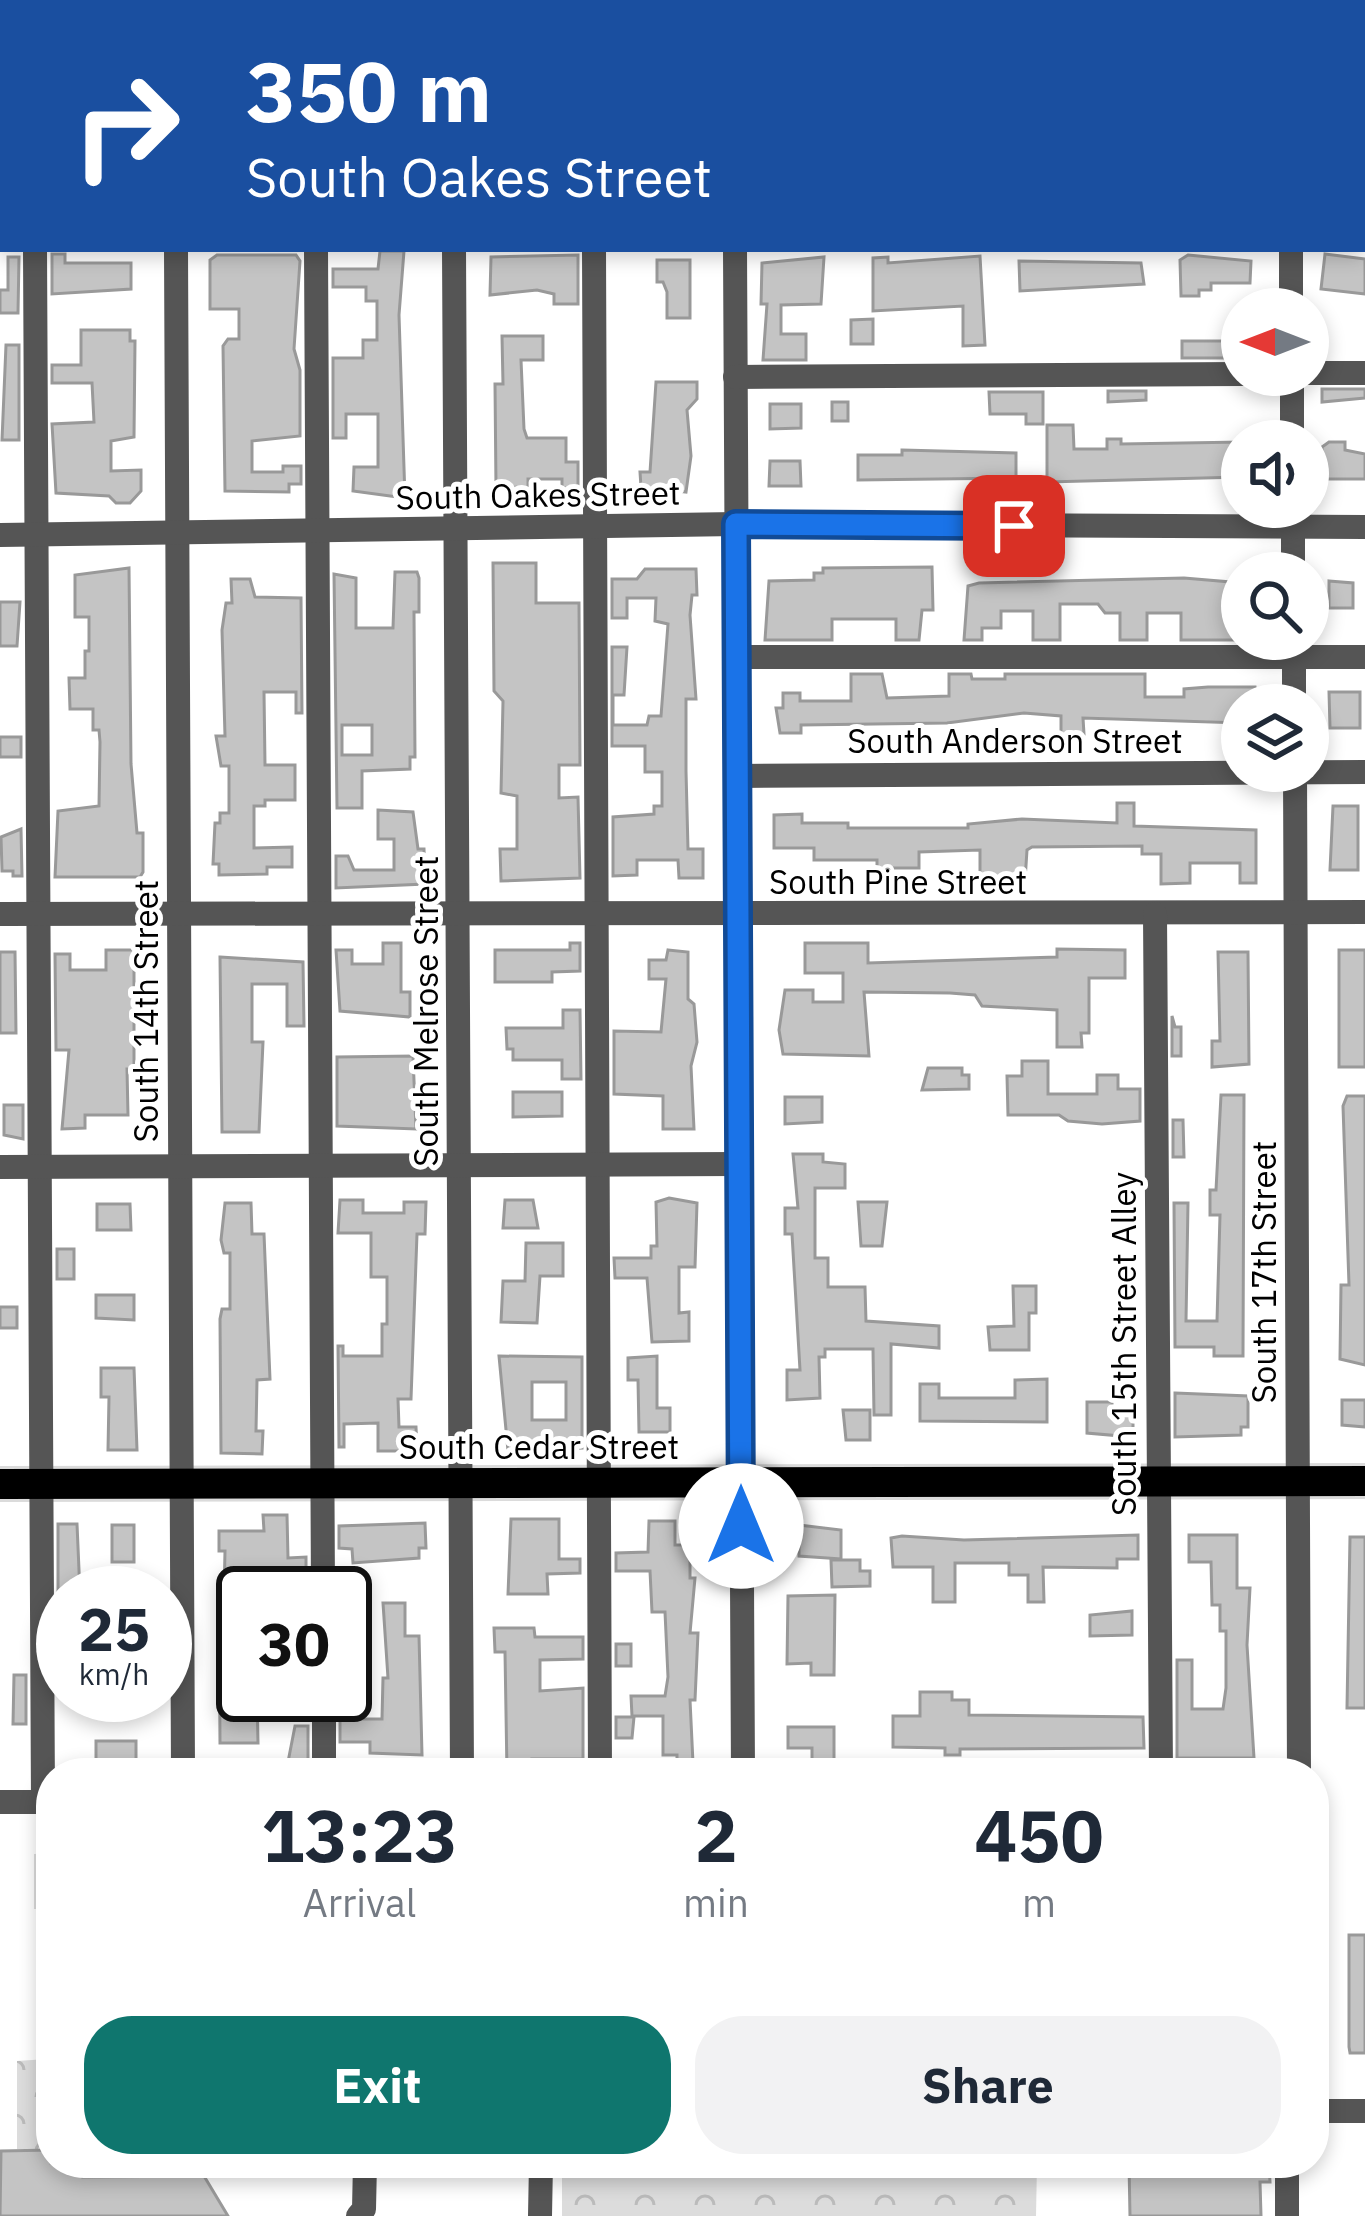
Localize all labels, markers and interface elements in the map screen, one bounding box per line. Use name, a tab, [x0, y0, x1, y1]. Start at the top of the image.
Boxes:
text: 350 m	[246, 36, 492, 145]
icon: right	[48, 48, 204, 204]
text: South Oakes Street	[246, 142, 712, 212]
north arrow	[1221, 288, 1329, 396]
map controls	[1221, 288, 1329, 792]
button: sound	[1221, 420, 1329, 528]
street label: South Oakes Street	[395, 471, 681, 518]
pin	[963, 475, 1065, 577]
icon: arrive	[981, 493, 1047, 559]
button: search	[1221, 552, 1329, 660]
button: layers	[1221, 684, 1329, 792]
street label: South Anderson Street	[847, 719, 1183, 762]
street label: South Melrose Street	[404, 855, 447, 1167]
street label: South Pine Street	[769, 860, 1027, 903]
street label: South 14th Street	[124, 880, 167, 1142]
street label: South 17th Street	[1242, 1141, 1285, 1403]
street label: South 15th Street Alley	[1102, 1172, 1145, 1516]
street label: South Cedar Street	[399, 1425, 679, 1468]
position arrow	[678, 1463, 804, 1589]
speed limit sign: 30	[216, 1566, 372, 1722]
text: 25	[78, 1589, 150, 1668]
text: km/h	[79, 1654, 149, 1693]
text: 13:23	[261, 1788, 458, 1882]
text: 2	[694, 1788, 738, 1882]
text: 450	[974, 1788, 1104, 1882]
text: Arrival	[303, 1877, 416, 1928]
text: min	[683, 1877, 749, 1928]
text: m	[1022, 1877, 1056, 1928]
button: Exit	[84, 2016, 671, 2154]
button: Share	[695, 2016, 1281, 2154]

